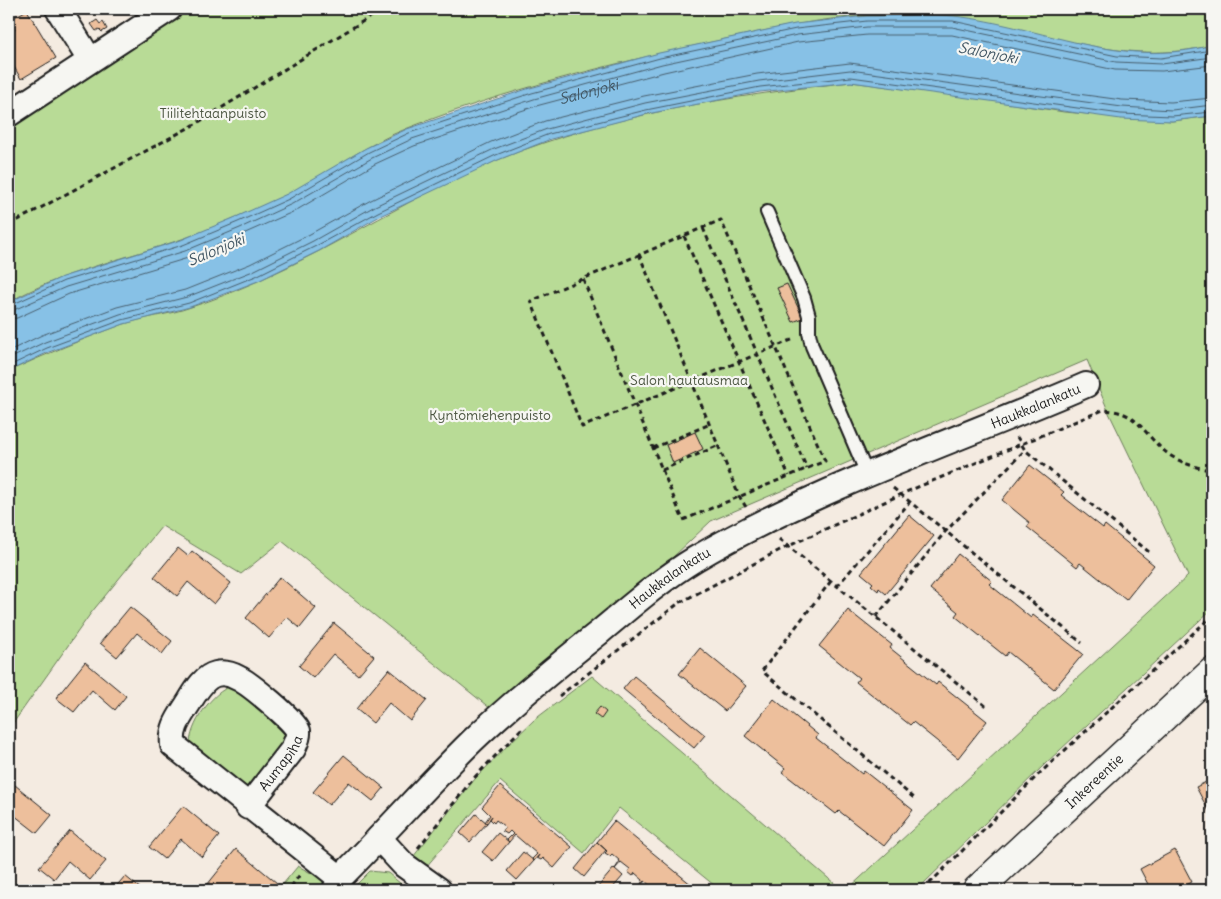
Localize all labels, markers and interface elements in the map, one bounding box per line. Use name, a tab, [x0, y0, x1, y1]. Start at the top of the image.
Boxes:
water label: Salonjoki	[957, 37, 1021, 68]
water label: Salonjoki	[557, 74, 622, 108]
park label: Tiilitehtaanpuisto	[160, 104, 267, 122]
water label: Salonjoki	[184, 228, 249, 270]
park label: Salon hautausmaa	[630, 371, 748, 389]
street label: Haukkalankatu	[988, 379, 1083, 433]
park label: Kyntömiehenpuisto	[429, 406, 551, 424]
street label: Haukkalankatu	[625, 543, 714, 613]
street label: Aumapiha	[255, 733, 307, 795]
street label: Inkereentie	[1062, 750, 1127, 812]

